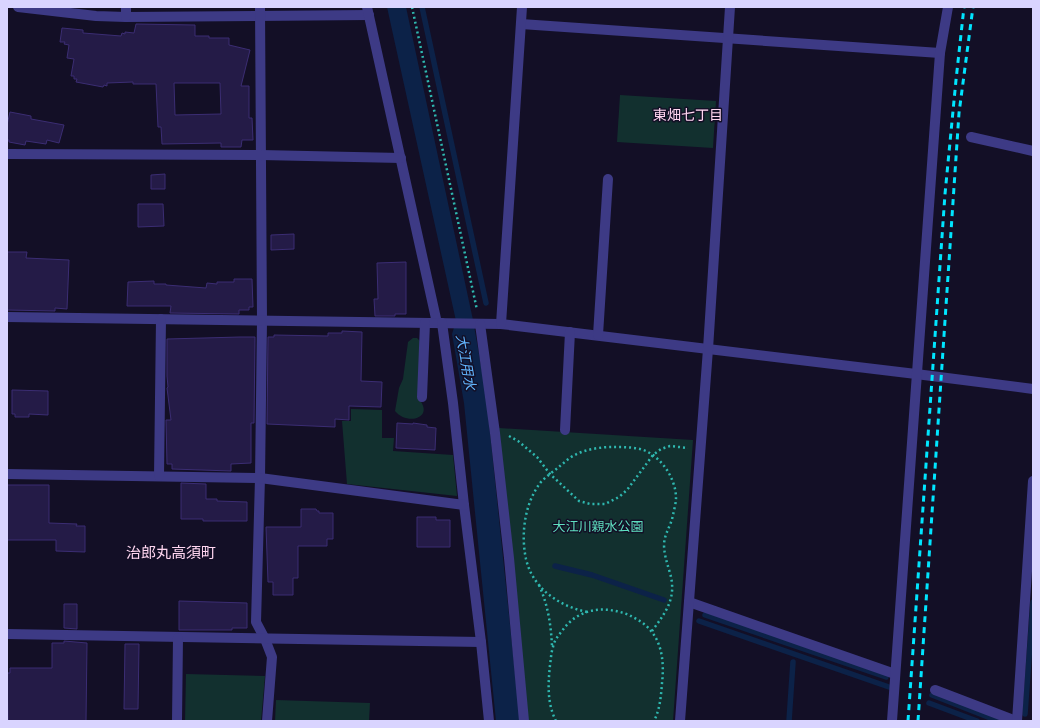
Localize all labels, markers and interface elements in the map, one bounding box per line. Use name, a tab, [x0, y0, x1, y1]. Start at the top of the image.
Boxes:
district label: 東畑七丁目	[653, 105, 723, 124]
water label: 大江用水	[452, 333, 481, 393]
park label: 大江川親水公園	[552, 517, 644, 535]
district label: 治郎丸高須町	[126, 542, 216, 563]

